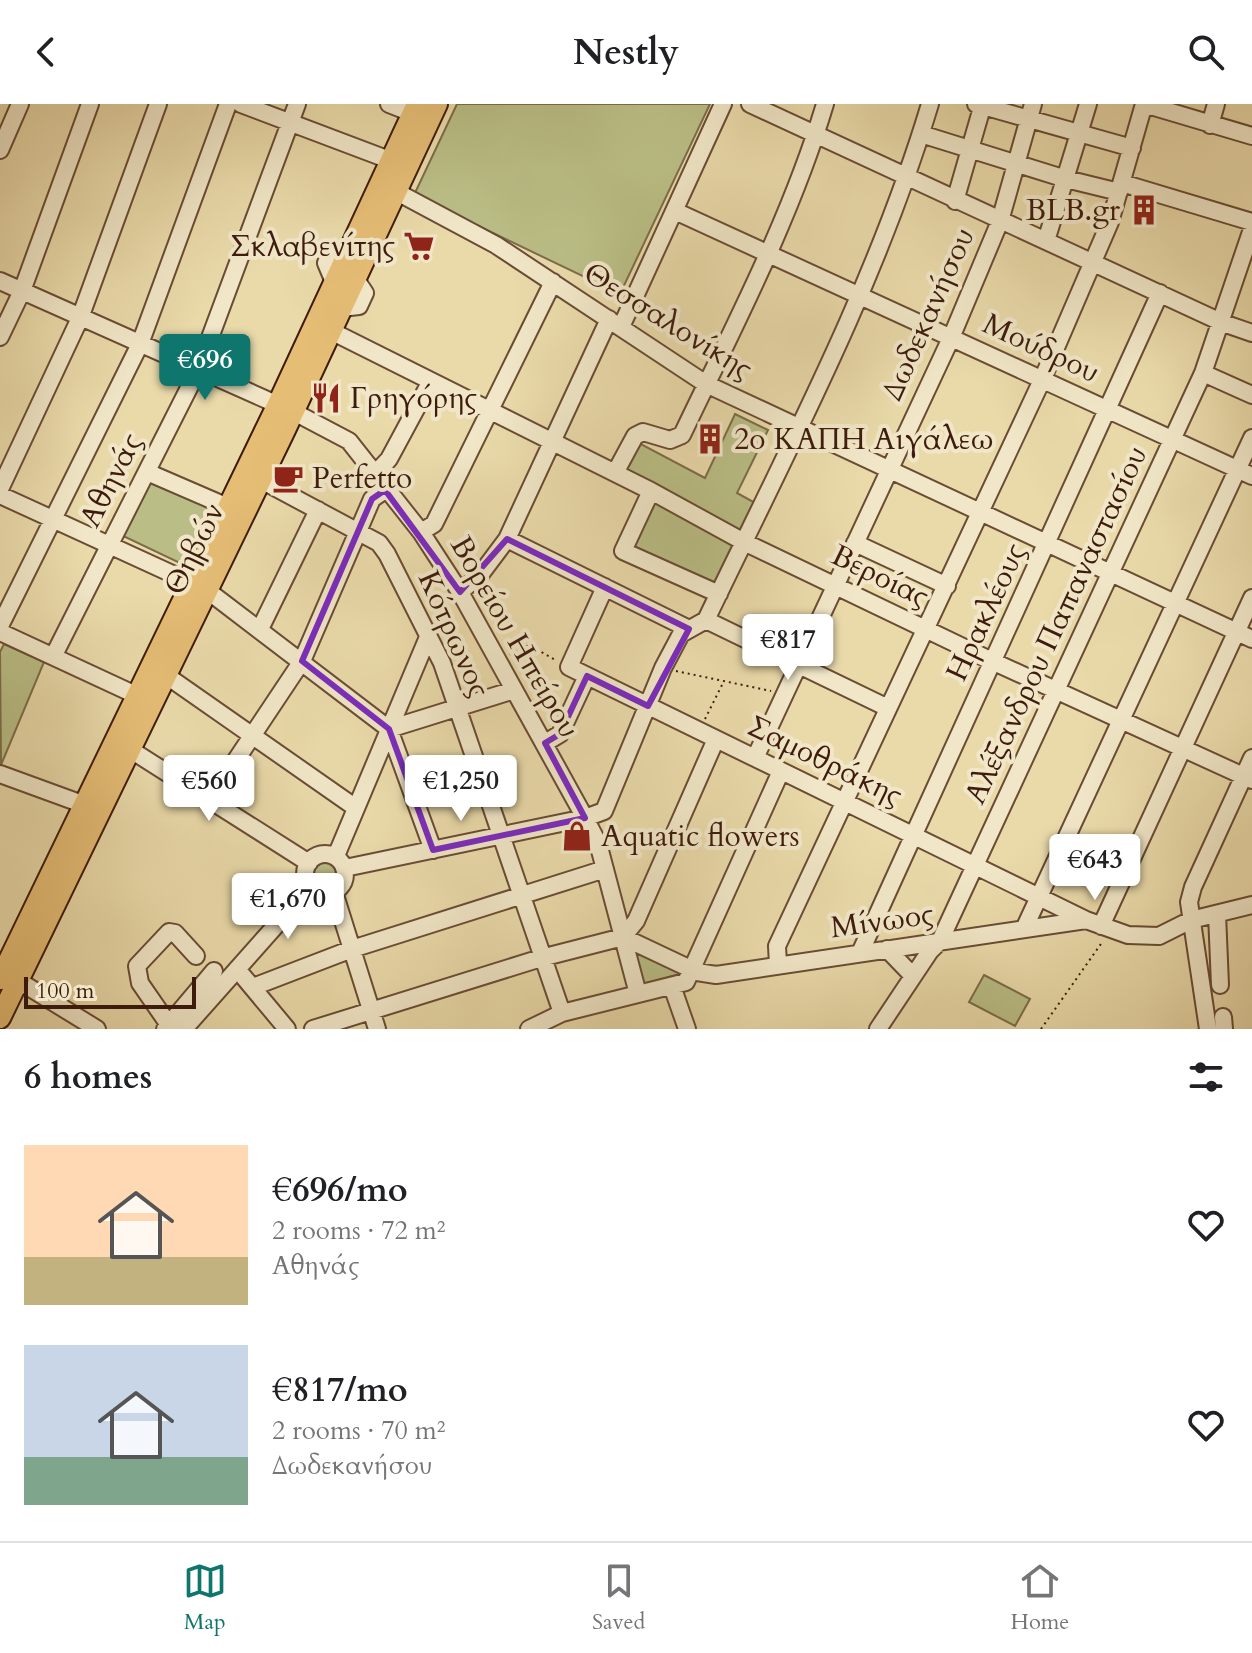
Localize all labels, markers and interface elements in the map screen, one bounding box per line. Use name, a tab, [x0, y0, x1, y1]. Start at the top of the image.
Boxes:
text: Nestly	[573, 28, 679, 77]
icon: back	[24, 30, 68, 74]
icon: search	[1184, 30, 1228, 74]
place label: BLB.gr	[1026, 190, 1120, 231]
building icon: BLB.gr	[1127, 193, 1161, 227]
street label: Δωδεκανήσου	[872, 221, 984, 407]
place label: Σκλαβενίτης	[230, 226, 395, 267]
supermarket icon: Σκλαβενίτης	[402, 229, 436, 263]
street label: Θεσσαλονίκης	[576, 253, 761, 389]
street label: Μούδρου	[976, 303, 1106, 393]
pin: €696	[158, 334, 252, 402]
text: €696	[177, 342, 233, 377]
place label: Γρηγόρης	[350, 378, 477, 419]
restaurant icon: Γρηγόρης	[309, 381, 343, 415]
place label: 2ο ΚΑΠΗ Αιγάλεω	[734, 419, 994, 460]
building icon: 2ο ΚΑΠΗ Αιγάλεω	[693, 422, 727, 456]
street label: Αθηνάς	[70, 426, 152, 534]
street label: Αλέξανδρου Παπαναστασίου	[955, 439, 1157, 811]
place label: Perfetto	[312, 458, 412, 499]
cafe icon: Perfetto	[271, 461, 305, 495]
street label: Θηβών	[154, 496, 234, 602]
street label: Βορείου Ηπείρου	[441, 529, 589, 745]
street label: Βεροίας	[824, 535, 936, 617]
street label: Ηρακλέους	[936, 536, 1036, 688]
street label: Κότρωνος	[408, 564, 500, 704]
pin: €817	[741, 614, 835, 682]
text: €817	[760, 622, 816, 657]
street label: Σαμοθράκης	[741, 706, 909, 816]
pin: €560	[162, 755, 256, 823]
pin: €1,250	[396, 755, 526, 823]
text: €560	[181, 763, 237, 798]
text: €1,250	[423, 763, 499, 798]
place label: Aquatic flowers	[601, 816, 799, 857]
shop icon: Aquatic flowers	[560, 819, 594, 853]
pin: €643	[1048, 834, 1142, 902]
text: €643	[1067, 842, 1123, 877]
pin: €1,670	[223, 873, 353, 941]
text: €1,670	[250, 881, 326, 916]
street label: Μίνωος	[828, 893, 936, 949]
scale bar	[24, 973, 196, 1009]
text: 100 m	[36, 976, 94, 1006]
text: 6 homes	[24, 1054, 152, 1100]
icon: filters	[1184, 1055, 1228, 1099]
text: €696/mo	[272, 1167, 408, 1213]
icon: home	[88, 1177, 184, 1273]
icon: heart	[1184, 1203, 1228, 1247]
text: 2 rooms · 72 m²	[272, 1213, 445, 1248]
text: Αθηνάς	[272, 1248, 359, 1283]
text: €817/mo	[272, 1367, 408, 1413]
icon: home	[88, 1377, 184, 1473]
icon: heart	[1184, 1403, 1228, 1447]
text: 2 rooms · 70 m²	[272, 1413, 445, 1448]
text: Δωδεκανήσου	[272, 1448, 432, 1483]
tab: Map	[183, 1559, 227, 1637]
tab: Saved	[592, 1559, 645, 1637]
tab: Home	[1010, 1559, 1069, 1637]

